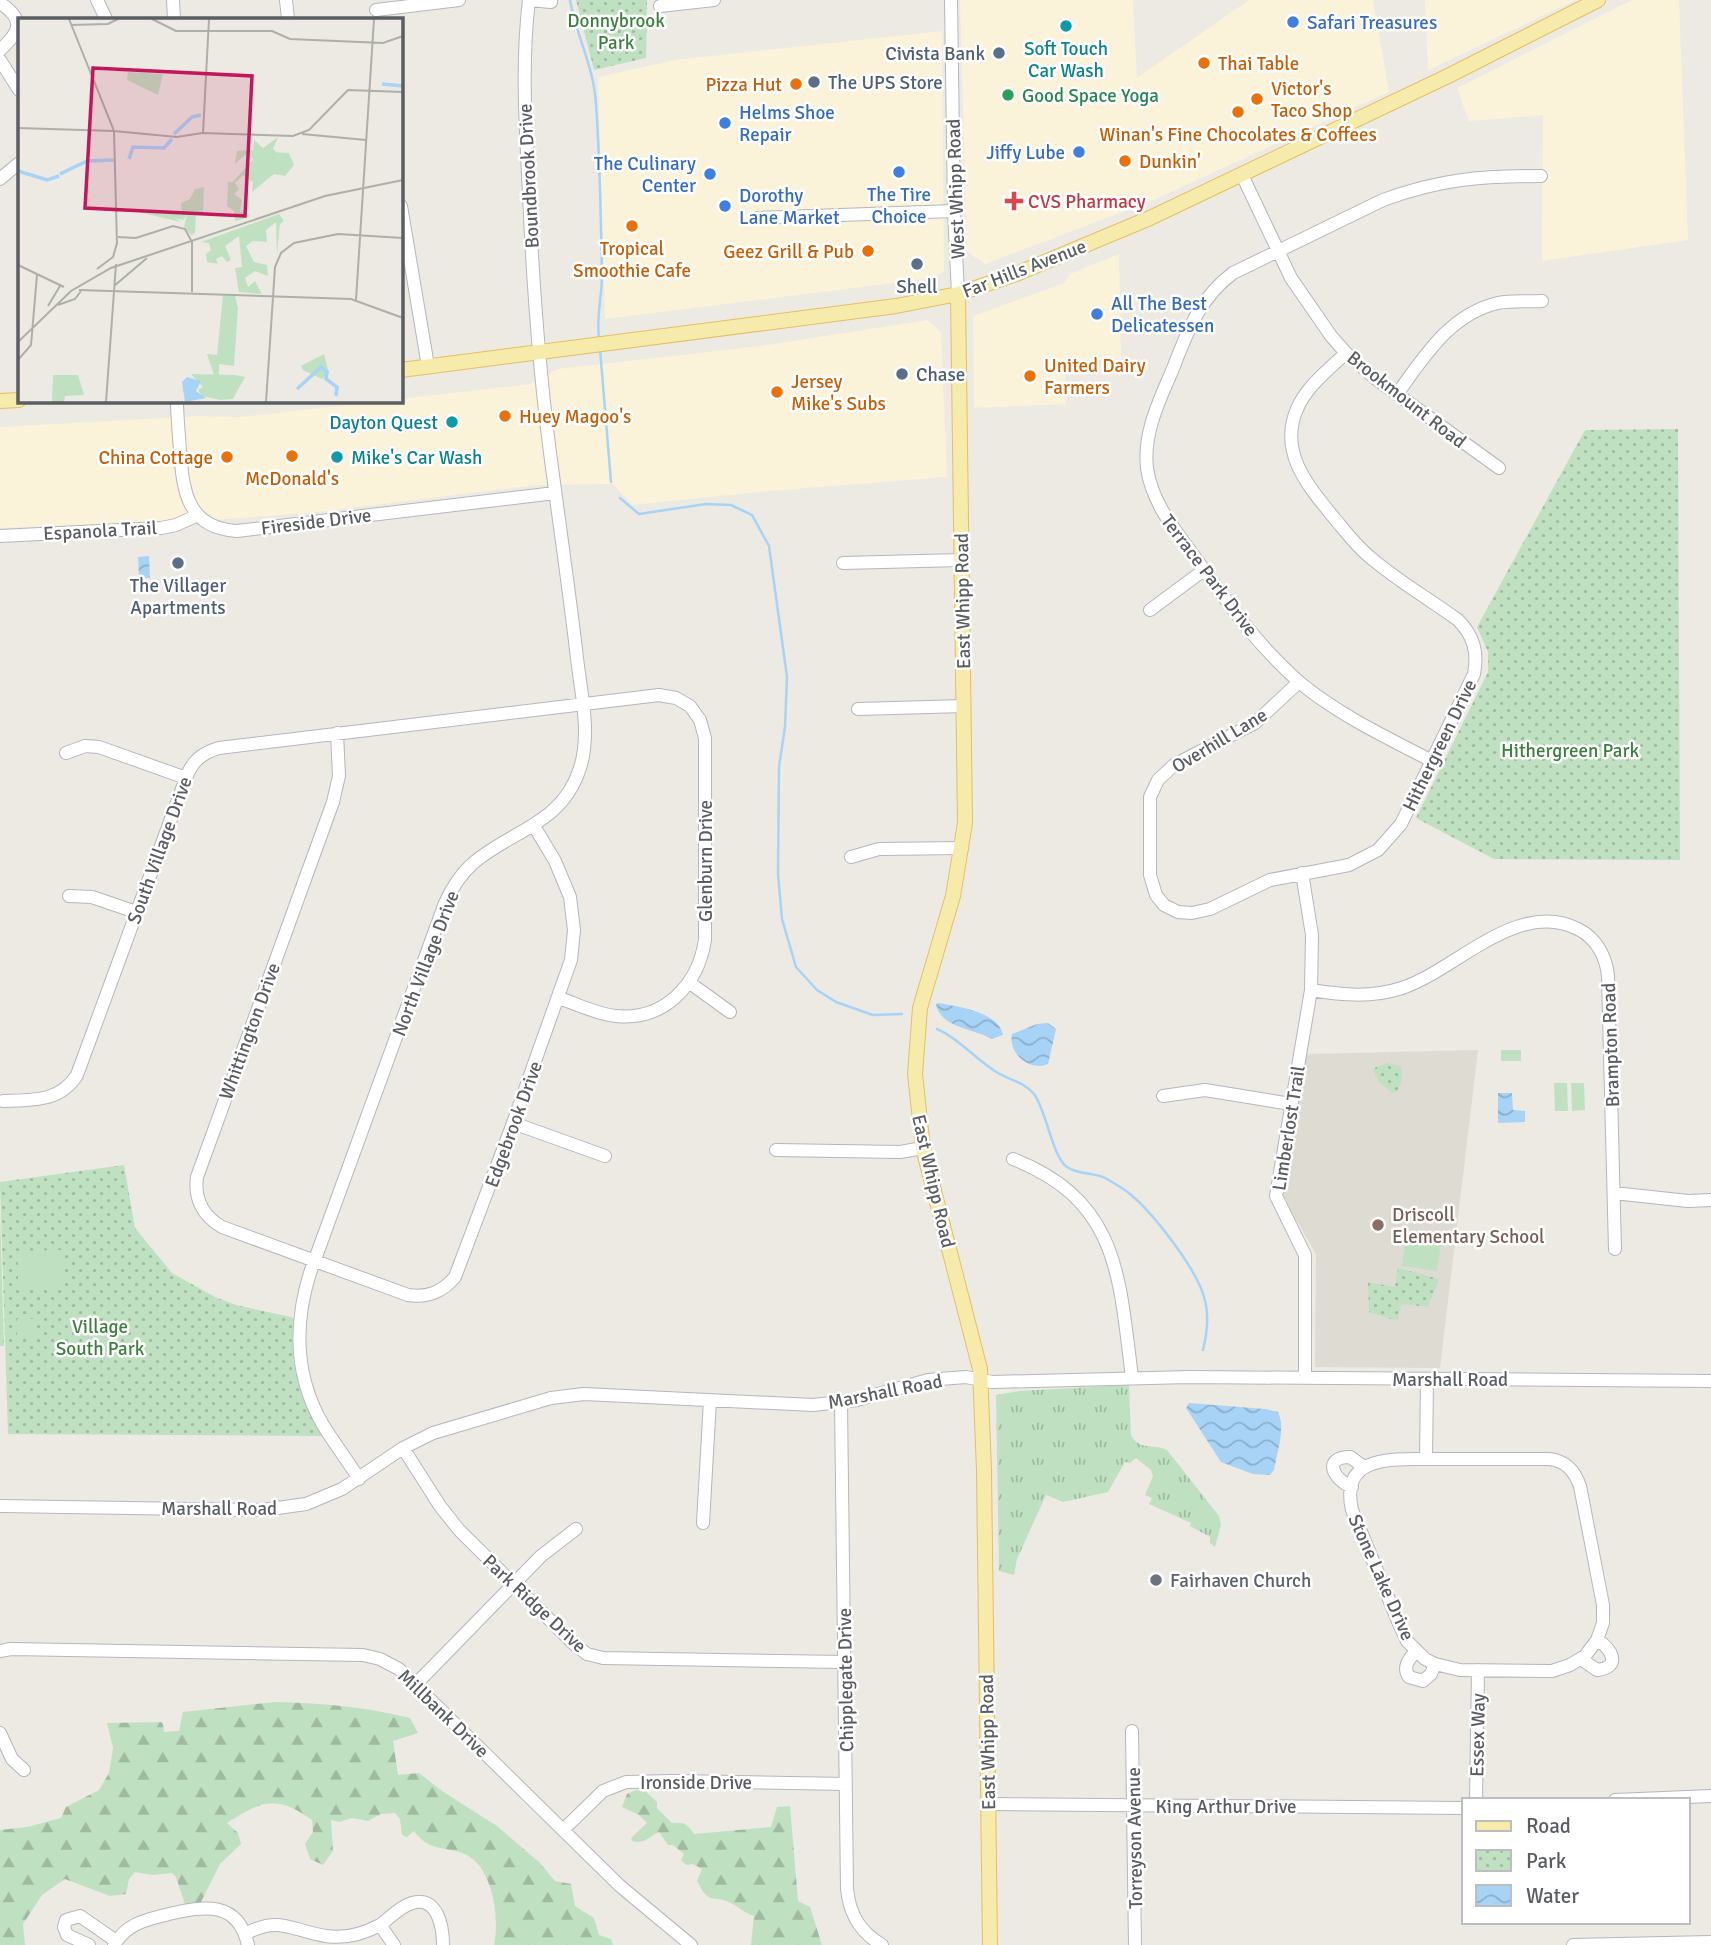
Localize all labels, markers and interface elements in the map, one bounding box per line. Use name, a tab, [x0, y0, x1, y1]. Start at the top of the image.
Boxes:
park label: Donnybrook Park	[567, 9, 665, 55]
place label: Safari Treasures	[1307, 11, 1437, 35]
marker: Safari Treasures	[1285, 14, 1301, 30]
inset map	[18, 18, 402, 402]
marker: Soft Touch Car Wash	[1058, 18, 1074, 34]
place label: Soft Touch Car Wash	[1024, 37, 1108, 83]
place label: Civista Bank	[885, 42, 985, 66]
marker: Civista Bank	[991, 45, 1007, 61]
place label: Thai Table	[1218, 52, 1299, 76]
marker: Thai Table	[1196, 55, 1212, 71]
place label: The UPS Store	[828, 71, 943, 95]
place label: Pizza Hut	[705, 73, 782, 97]
marker: The UPS Store	[806, 74, 822, 90]
marker: Pizza Hut	[788, 76, 804, 92]
place label: Victor's Taco Shop	[1271, 77, 1352, 123]
place label: Good Space Yoga	[1022, 84, 1159, 108]
marker: Good Space Yoga	[1000, 87, 1016, 103]
marker: Victor's Taco Shop	[1249, 91, 1265, 107]
place label: Helms Shoe Repair	[739, 101, 835, 147]
street label: Boundbrook Drive	[513, 103, 545, 249]
marker: Winan's Fine Chocolates & Coffees	[1230, 104, 1246, 120]
marker: Helms Shoe Repair	[717, 115, 733, 131]
street label: West Whipp Road	[942, 118, 970, 260]
place label: Winan's Fine Chocolates & Coffees	[1099, 123, 1377, 147]
place label: Jiffy Lube	[986, 141, 1065, 165]
marker: Jiffy Lube	[1071, 144, 1087, 160]
place label: Dunkin'	[1139, 150, 1201, 174]
place label: The Culinary Center	[594, 152, 696, 198]
marker: Dunkin'	[1117, 153, 1133, 169]
marker: The Tire Choice	[891, 164, 907, 180]
marker: The Culinary Center	[702, 166, 718, 182]
place label: The Tire Choice	[867, 183, 931, 229]
place label: Dorothy Lane Market	[739, 184, 840, 230]
place label: CVS Pharmacy	[1028, 190, 1146, 214]
marker: CVS Pharmacy	[1006, 193, 1022, 209]
marker: Dorothy Lane Market	[717, 198, 733, 214]
marker: Tropical Smoothie Cafe	[624, 218, 640, 234]
street label: Far Hills Avenue	[959, 234, 1090, 304]
place label: Tropical Smoothie Cafe	[573, 237, 691, 283]
place label: Geez Grill & Pub	[723, 240, 854, 264]
marker: Geez Grill & Pub	[860, 243, 876, 259]
marker: Shell	[909, 256, 925, 272]
place label: Shell	[896, 275, 938, 299]
place label: All The Best Delicatessen	[1111, 292, 1214, 338]
marker: All The Best Delicatessen	[1089, 306, 1105, 322]
street label: Brookmount Road	[1342, 346, 1471, 454]
place label: United Dairy Farmers	[1044, 354, 1146, 400]
place label: Chase	[916, 363, 965, 387]
marker: Chase	[894, 366, 910, 382]
marker: United Dairy Farmers	[1022, 368, 1038, 384]
place label: Jersey Mike's Subs	[791, 370, 886, 416]
marker: Jersey Mike's Subs	[769, 384, 785, 400]
place label: Huey Magoo's	[519, 405, 631, 429]
marker: Huey Magoo's	[497, 408, 513, 424]
place label: Dayton Quest	[329, 411, 438, 435]
marker: Dayton Quest	[444, 414, 460, 430]
place label: China Cottage	[98, 446, 213, 470]
place label: Mike's Car Wash	[351, 446, 482, 470]
marker: McDonald's	[284, 448, 300, 464]
marker: China Cottage	[219, 449, 235, 465]
marker: Mike's Car Wash	[329, 449, 345, 465]
place label: McDonald's	[245, 467, 339, 491]
street label: Fireside Drive	[260, 503, 373, 541]
street label: Terrace Park Drive	[1156, 510, 1263, 641]
street label: Espanola Trail	[42, 516, 158, 546]
street label: East Whipp Road	[950, 533, 976, 669]
marker: The Villager Apartments	[170, 555, 186, 571]
place label: The Villager Apartments	[130, 574, 226, 620]
street label: Hithergreen Drive	[1398, 675, 1482, 815]
street label: Overhill Lane	[1167, 703, 1272, 779]
park label: Hithergreen Park	[1501, 739, 1639, 763]
street label: South Village Drive	[122, 773, 198, 927]
street label: Glenburn Drive	[694, 800, 718, 922]
street label: North Village Drive	[387, 887, 465, 1040]
street label: Whittington Drive	[214, 960, 286, 1103]
street label: Brampton Road	[1597, 982, 1625, 1108]
street label: Edgebrook Drive	[480, 1058, 548, 1191]
street label: Limberlost Trail	[1267, 1064, 1311, 1192]
street label: East Whipp Road	[906, 1112, 960, 1250]
place label: Driscoll Elementary School	[1392, 1203, 1545, 1249]
marker: Driscoll Elementary School	[1370, 1217, 1386, 1233]
park label: Village South Park	[56, 1315, 145, 1361]
street label: Marshall Road	[1392, 1368, 1508, 1392]
street label: Marshall Road	[826, 1369, 944, 1415]
street label: Marshall Road	[161, 1497, 277, 1521]
street label: Stone Lake Drive	[1343, 1511, 1420, 1644]
street label: Park Ridge Drive	[477, 1549, 591, 1658]
place label: Fairhaven Church	[1170, 1569, 1311, 1593]
marker: Fairhaven Church	[1148, 1572, 1164, 1588]
street label: Chipplegate Drive	[833, 1608, 859, 1752]
street label: Millbank Drive	[393, 1664, 494, 1763]
street label: East Whipp Road	[975, 1674, 1001, 1810]
street label: Essex Way	[1465, 1693, 1491, 1777]
street label: Torreyson Avenue	[1122, 1767, 1148, 1909]
street label: Ironside Drive	[640, 1771, 752, 1795]
street label: King Arthur Drive	[1155, 1795, 1297, 1819]
legend	[1462, 1798, 1690, 1924]
text: Road	[1526, 1813, 1571, 1839]
text: Park	[1526, 1848, 1567, 1874]
text: Water	[1526, 1883, 1579, 1909]

